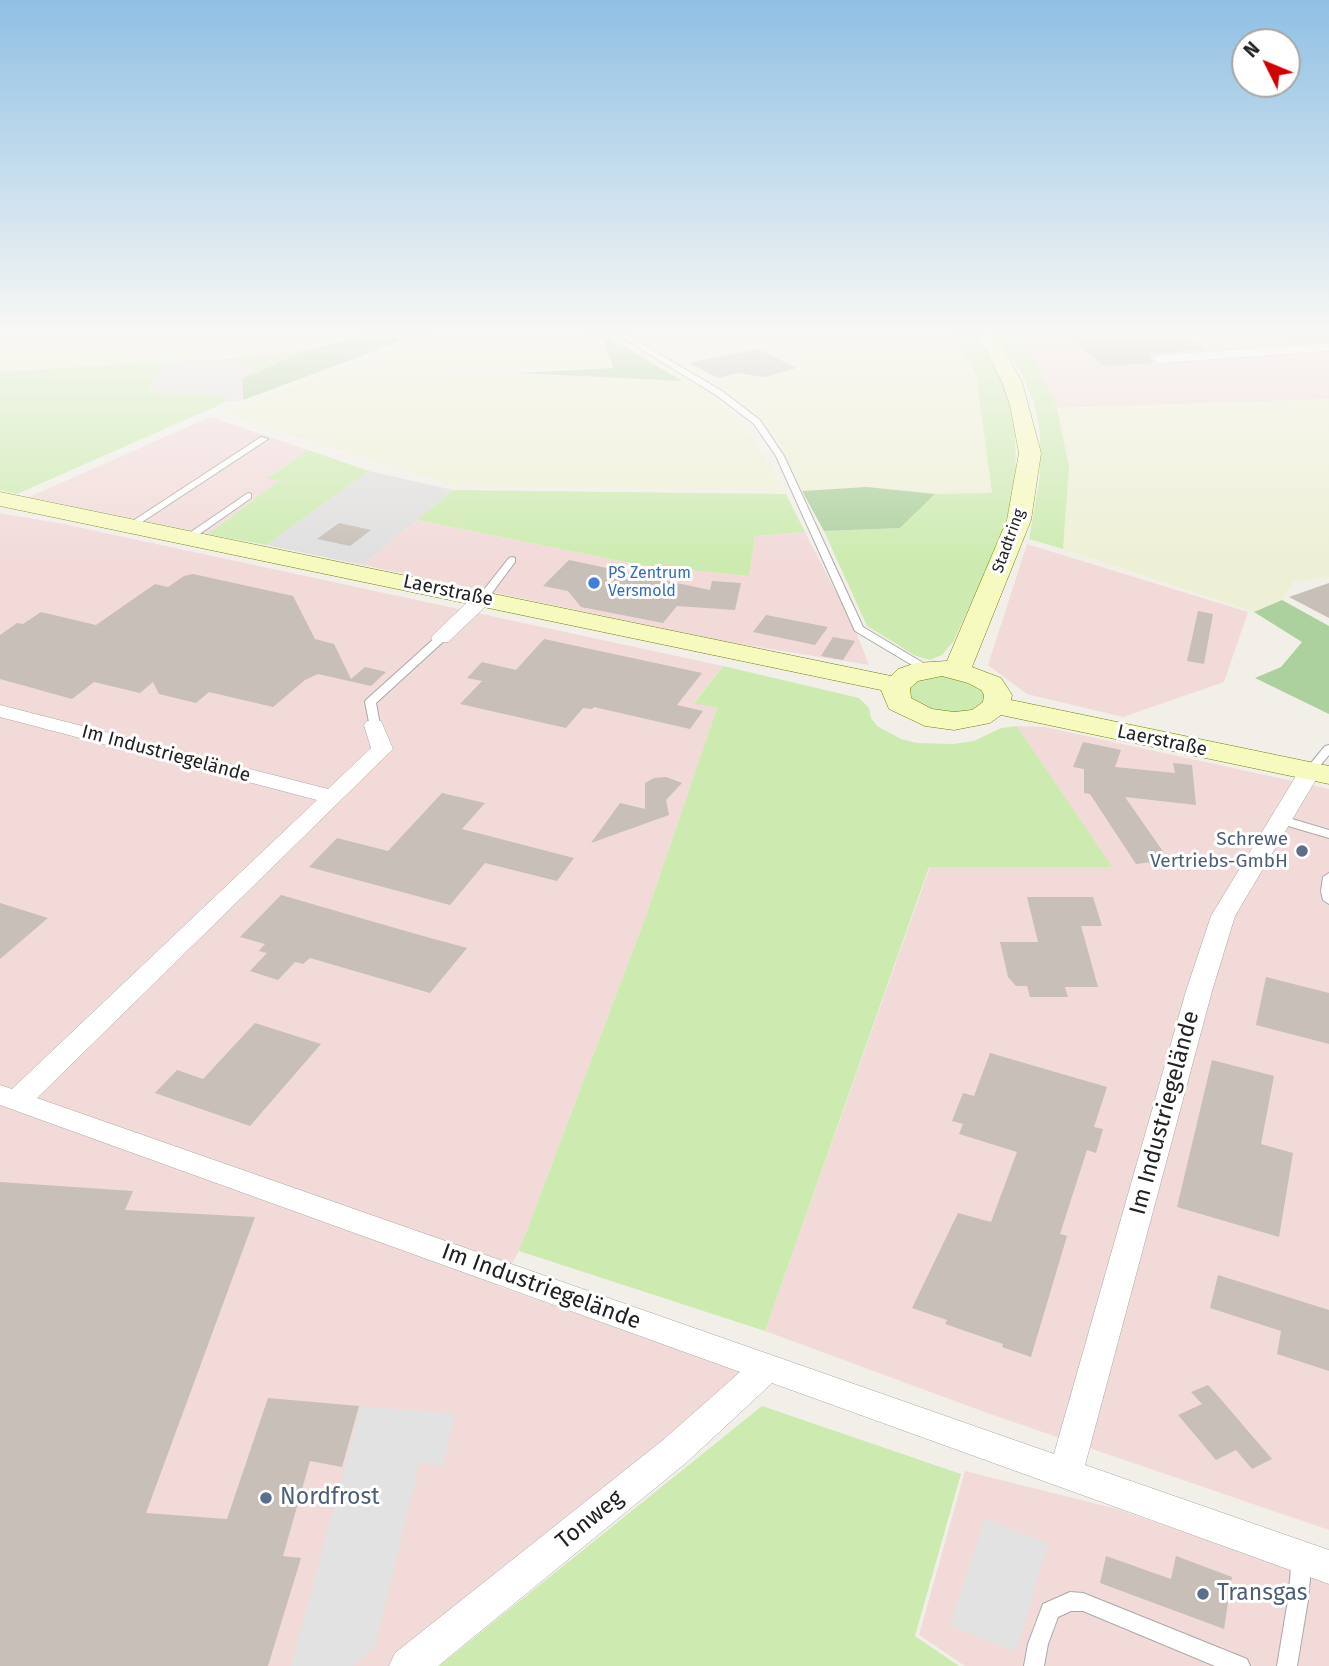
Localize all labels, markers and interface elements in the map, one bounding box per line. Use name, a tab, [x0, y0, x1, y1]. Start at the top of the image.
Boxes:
north arrow	[1231, 28, 1301, 98]
text: N	[1239, 37, 1264, 62]
street label: Stadtring	[989, 506, 1029, 576]
place label: PS Zentrum Versmold	[608, 564, 691, 602]
street label: Laerstraße	[401, 570, 495, 612]
marker: PS Zentrum Versmold	[586, 575, 602, 591]
street label: Laerstraße	[1115, 720, 1209, 762]
street label: Im Industriegelände	[79, 721, 253, 787]
place label: Schrewe Vertriebs-GmbH	[1150, 829, 1288, 873]
marker: Schrewe Vertriebs-GmbH	[1294, 843, 1310, 859]
street label: Im Industriegelände	[1124, 1008, 1206, 1218]
street label: Im Industriegelände	[438, 1238, 644, 1336]
place label: Nordfrost	[280, 1484, 379, 1512]
street label: Tonweg	[551, 1485, 629, 1555]
marker: Nordfrost	[258, 1490, 274, 1506]
place label: Transgas	[1217, 1580, 1308, 1608]
marker: Transgas	[1195, 1586, 1211, 1602]

